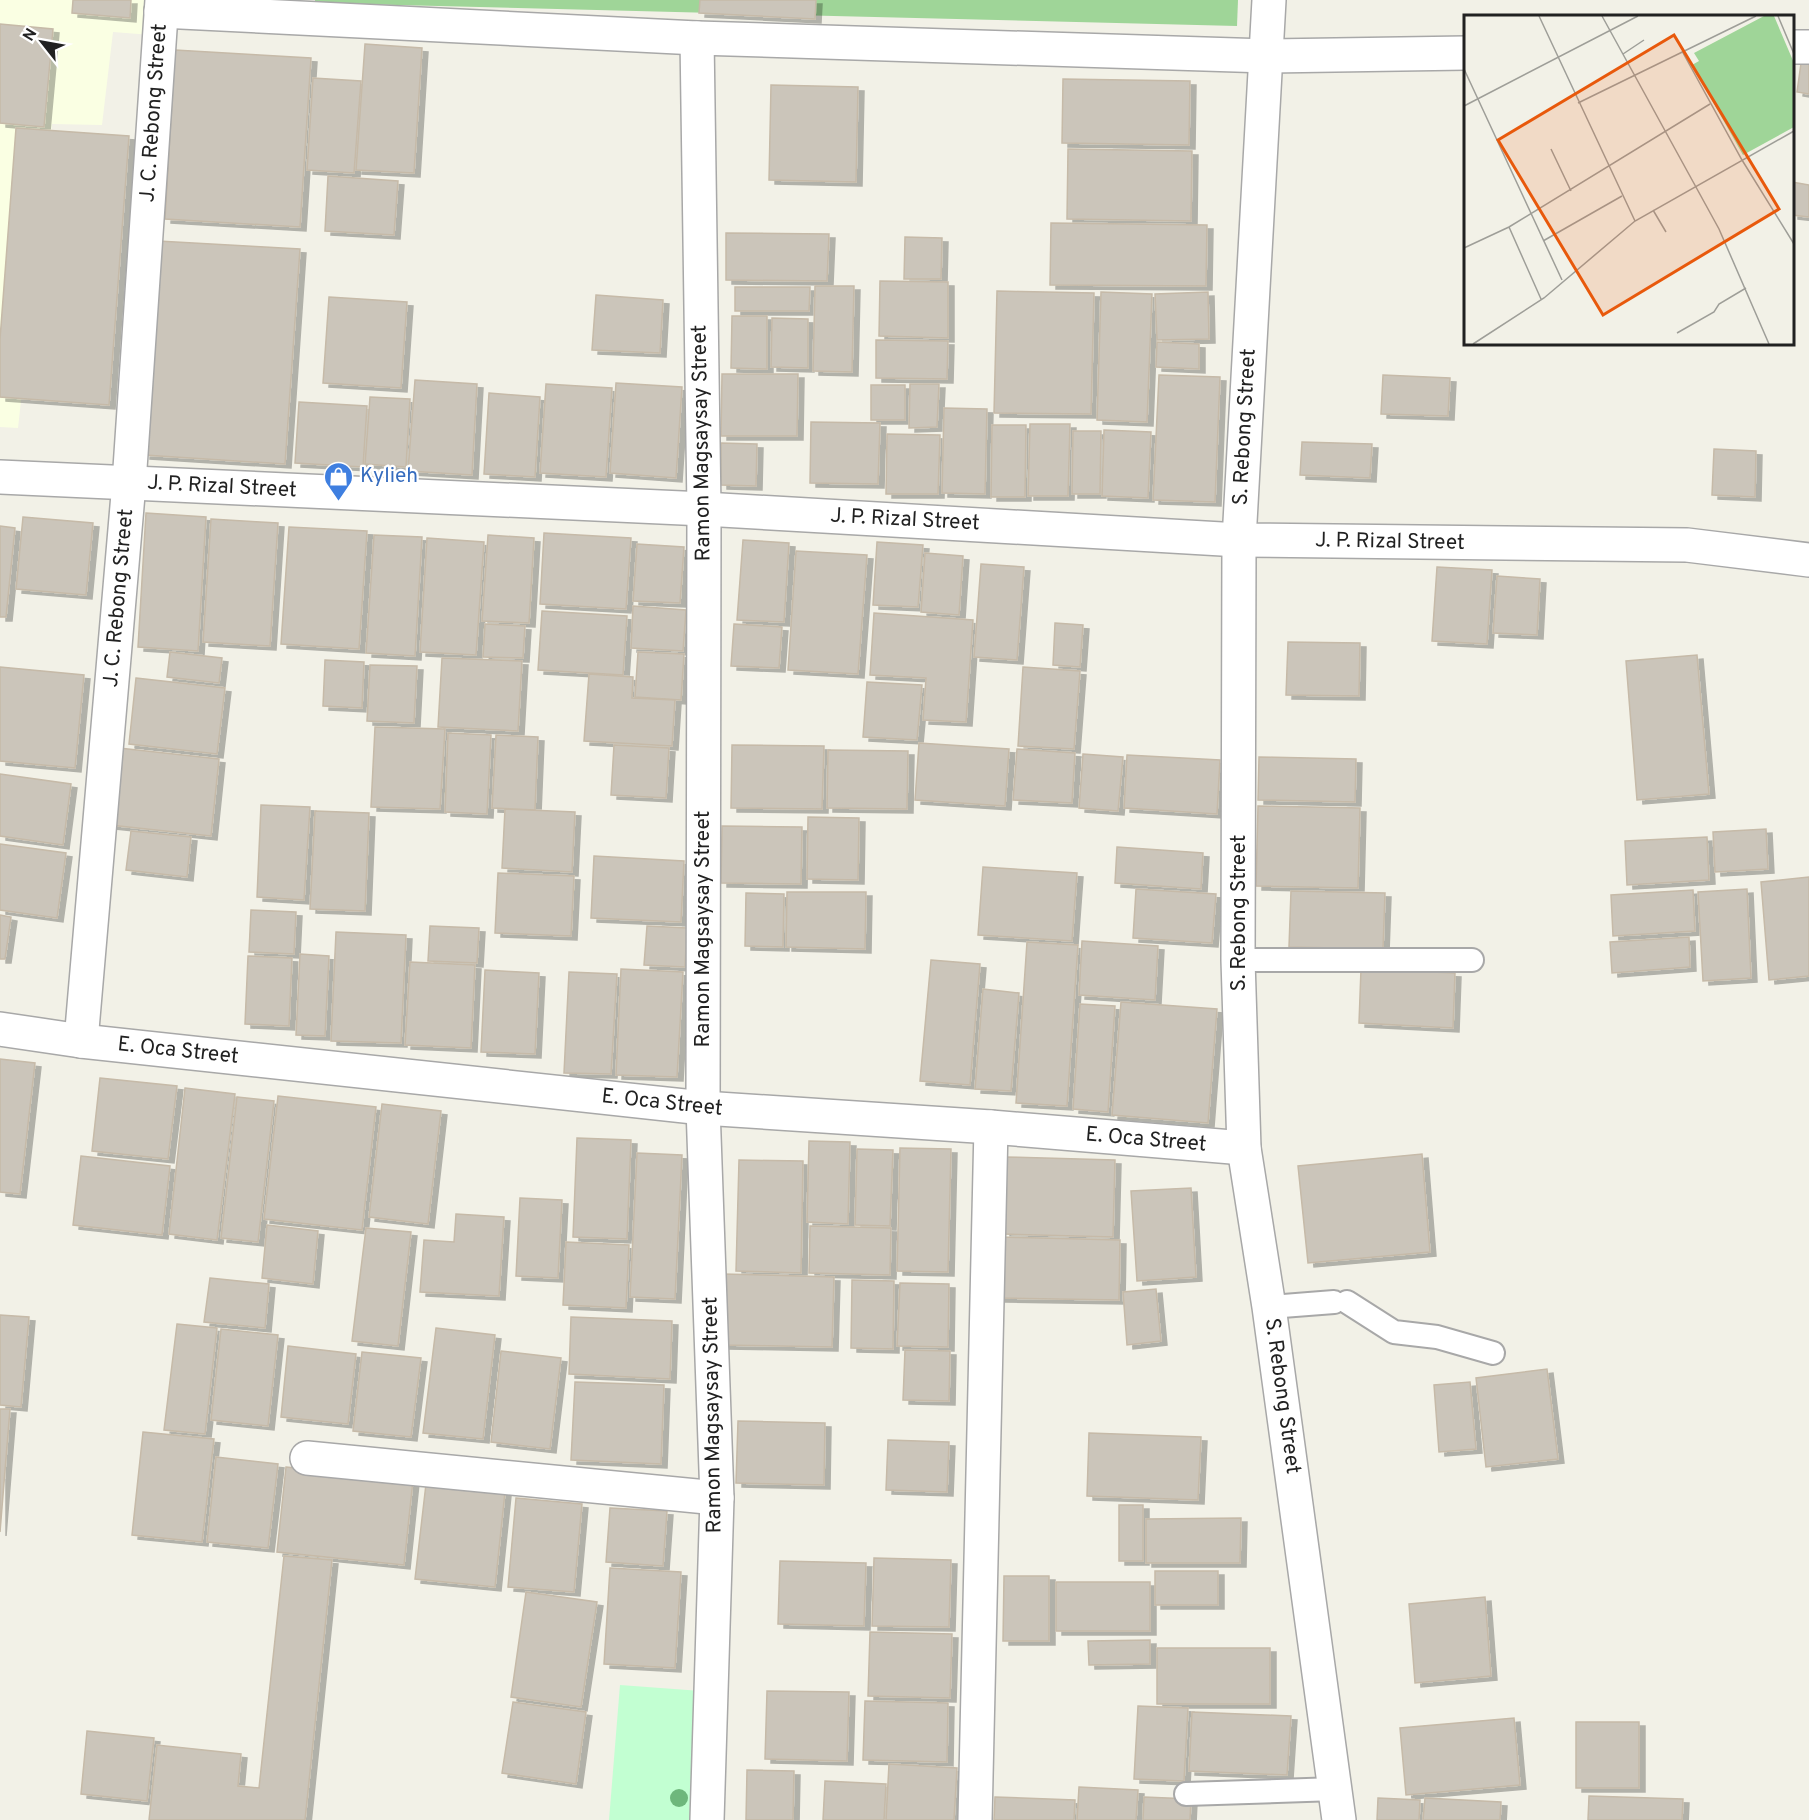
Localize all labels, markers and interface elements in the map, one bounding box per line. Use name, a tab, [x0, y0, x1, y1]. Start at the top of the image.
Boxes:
north arrow	[12, 12, 72, 72]
inset map	[1464, 15, 1794, 345]
street label: J. C. Rebong Street	[134, 23, 174, 203]
text: N	[19, 25, 42, 45]
street label: Ramon Magsaysay Street	[686, 324, 718, 562]
street label: S. Rebong Street	[1227, 348, 1263, 506]
shop icon: Kylieh	[323, 460, 355, 502]
place label: Kylieh	[360, 463, 418, 490]
street label: J. P. Rizal Street	[147, 470, 297, 504]
street label: J. P. Rizal Street	[830, 503, 980, 537]
street label: J. C. Rebong Street	[98, 508, 140, 688]
street label: J. P. Rizal Street	[1315, 527, 1465, 557]
street label: Ramon Magsaysay Street	[690, 811, 717, 1047]
street label: S. Rebong Street	[1226, 834, 1253, 992]
street label: E. Oca Street	[116, 1031, 240, 1071]
street label: E. Oca Street	[600, 1083, 724, 1123]
street label: E. Oca Street	[1084, 1121, 1208, 1159]
street label: Ramon Magsaysay Street	[697, 1296, 729, 1534]
street label: S. Rebong Street	[1258, 1316, 1306, 1476]

